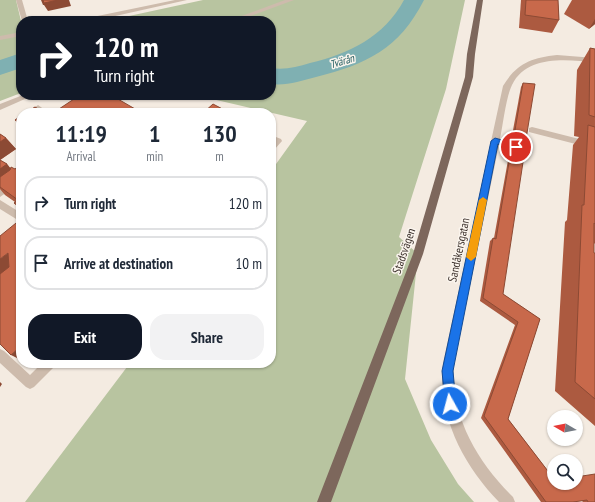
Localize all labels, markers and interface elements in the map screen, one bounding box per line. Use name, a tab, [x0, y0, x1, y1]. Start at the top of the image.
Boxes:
text: 120 m	[94, 28, 158, 65]
icon: right	[28, 32, 80, 84]
water label: Tvärån	[328, 50, 357, 71]
text: Turn right	[94, 64, 154, 87]
text: 11:19	[55, 118, 107, 149]
text: 1	[149, 118, 160, 149]
text: 130	[202, 118, 237, 149]
pin	[499, 130, 533, 164]
icon: arrive	[505, 136, 527, 158]
text: Arrival	[66, 148, 96, 165]
text: min	[146, 148, 163, 165]
text: m	[215, 148, 224, 165]
icon: right	[30, 192, 52, 214]
text: Turn right	[64, 194, 116, 213]
text: 120 m	[229, 194, 262, 213]
street label: Sandåkersgatan	[444, 216, 473, 283]
street label: Stadsvägen	[389, 226, 418, 276]
icon: arrive	[30, 252, 52, 274]
text: Arrive at destination	[64, 254, 173, 273]
text: 10 m	[236, 254, 262, 273]
button: Exit	[28, 314, 142, 360]
button: Share	[150, 314, 264, 360]
position arrow	[429, 383, 471, 425]
north arrow	[547, 410, 583, 446]
map controls	[547, 410, 583, 490]
button: search	[547, 454, 583, 490]

